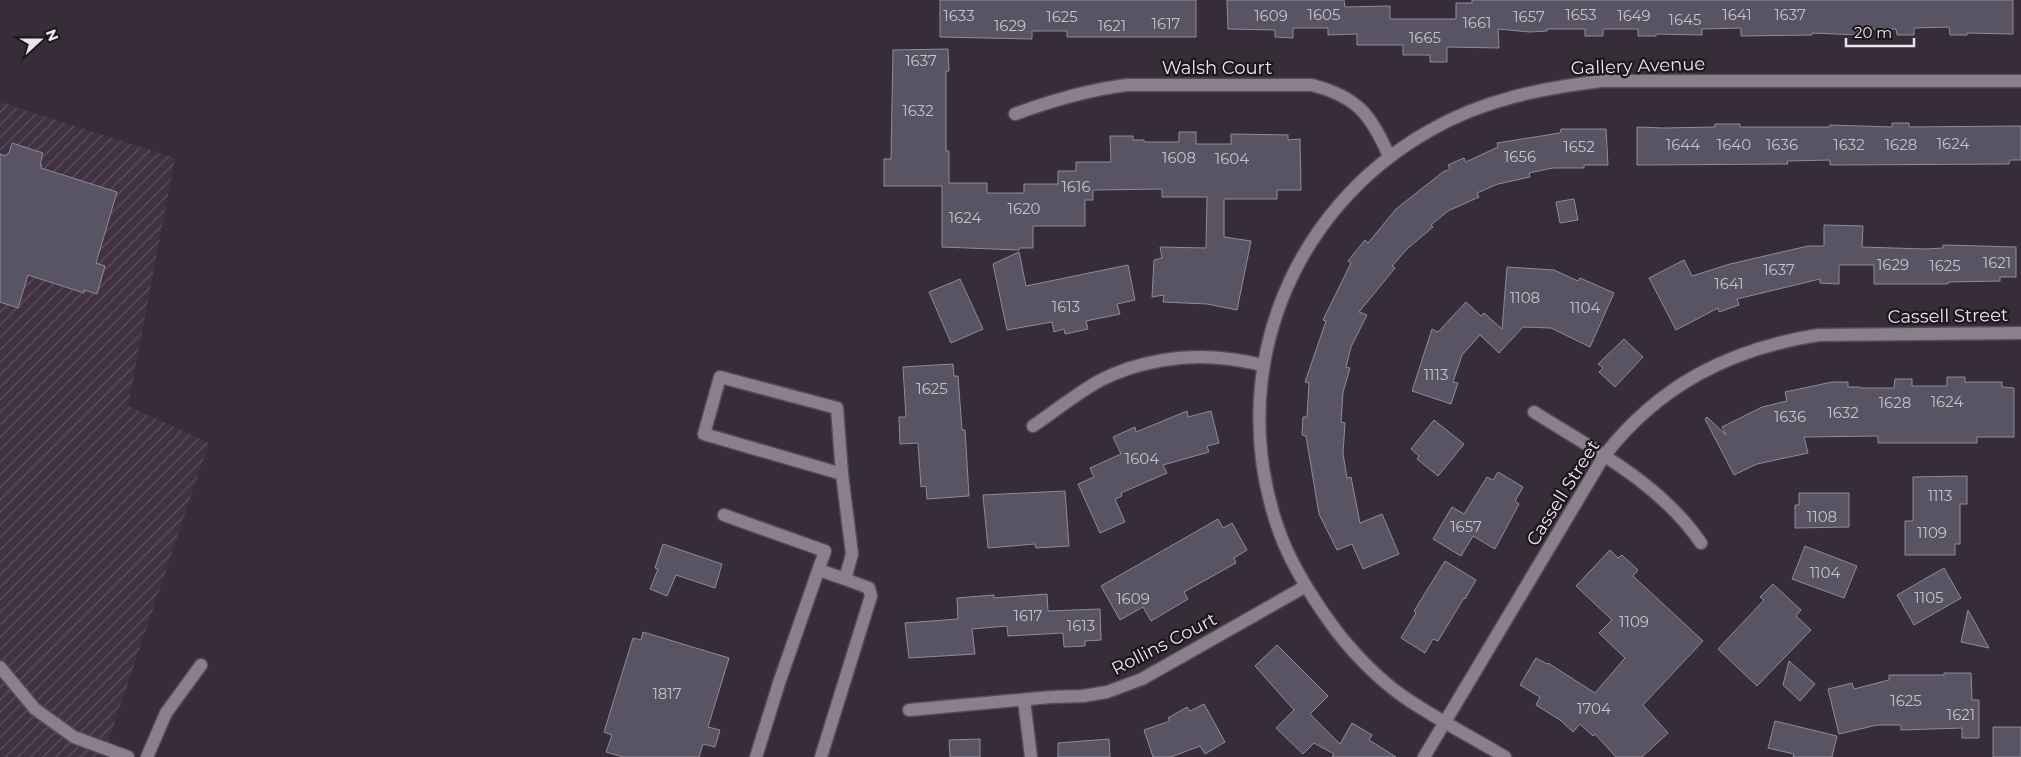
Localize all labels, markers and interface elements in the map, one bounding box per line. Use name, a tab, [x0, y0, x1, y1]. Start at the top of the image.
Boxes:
house number: 1605	[1308, 5, 1340, 24]
house number: 1653	[1565, 5, 1597, 24]
house number: 1641	[1722, 5, 1752, 24]
house number: 1637	[1774, 5, 1806, 24]
house number: 1633	[943, 6, 975, 25]
house number: 1609	[1254, 6, 1288, 25]
house number: 1649	[1617, 6, 1651, 25]
house number: 1625	[1046, 7, 1078, 26]
house number: 1657	[1513, 7, 1545, 26]
house number: 1645	[1669, 10, 1701, 29]
house number: 1661	[1462, 13, 1492, 32]
house number: 1617	[1152, 14, 1181, 33]
north arrow	[15, 15, 65, 65]
scale bar	[1846, 15, 1914, 47]
house number: 1629	[994, 16, 1026, 35]
house number: 1621	[1098, 16, 1126, 35]
text: 20 m	[1854, 23, 1892, 42]
text: N	[42, 27, 63, 44]
house number: 1665	[1409, 28, 1441, 47]
house number: 1637	[905, 51, 937, 70]
street label: Gallery Avenue	[1570, 53, 1706, 79]
street label: Walsh Court	[1162, 57, 1272, 79]
house number: 1632	[902, 101, 934, 120]
house number: 1624	[1937, 134, 1969, 153]
house number: 1644	[1666, 135, 1700, 154]
house number: 1640	[1717, 135, 1751, 154]
house number: 1636	[1766, 135, 1798, 154]
house number: 1632	[1833, 135, 1865, 154]
house number: 1628	[1885, 135, 1917, 154]
house number: 1652	[1563, 137, 1595, 156]
house number: 1656	[1504, 147, 1536, 166]
house number: 1608	[1162, 148, 1196, 167]
house number: 1604	[1215, 149, 1249, 168]
house number: 1616	[1061, 177, 1091, 196]
house number: 1620	[1008, 199, 1041, 218]
house number: 1624	[949, 208, 981, 227]
house number: 1621	[1983, 253, 2011, 272]
house number: 1629	[1877, 255, 1909, 274]
house number: 1625	[1929, 256, 1961, 275]
house number: 1637	[1763, 260, 1795, 279]
house number: 1641	[1714, 274, 1744, 293]
house number: 1108	[1510, 288, 1540, 307]
house number: 1613	[1052, 297, 1080, 316]
house number: 1104	[1570, 298, 1600, 317]
street label: Cassell Street	[1888, 304, 2008, 328]
house number: 1113	[1424, 365, 1448, 384]
house number: 1625	[916, 379, 948, 398]
house number: 1624	[1931, 392, 1963, 411]
house number: 1628	[1879, 393, 1911, 412]
house number: 1632	[1827, 403, 1859, 422]
house number: 1636	[1774, 407, 1806, 426]
street label: Cassell Street	[1522, 436, 1604, 550]
house number: 1604	[1125, 449, 1159, 468]
house number: 1113	[1928, 486, 1952, 505]
house number: 1108	[1807, 507, 1837, 526]
house number: 1657	[1450, 517, 1482, 536]
house number: 1109	[1917, 523, 1947, 542]
house number: 1104	[1810, 563, 1840, 582]
house number: 1105	[1914, 588, 1944, 607]
house number: 1609	[1116, 589, 1150, 608]
house number: 1617	[1014, 606, 1043, 625]
street label: Rollins Court	[1108, 608, 1220, 680]
house number: 1109	[1619, 612, 1649, 631]
house number: 1613	[1067, 616, 1095, 635]
house number: 1817	[652, 684, 682, 703]
house number: 1625	[1890, 691, 1922, 710]
house number: 1704	[1577, 699, 1611, 718]
house number: 1621	[1947, 705, 1975, 724]

